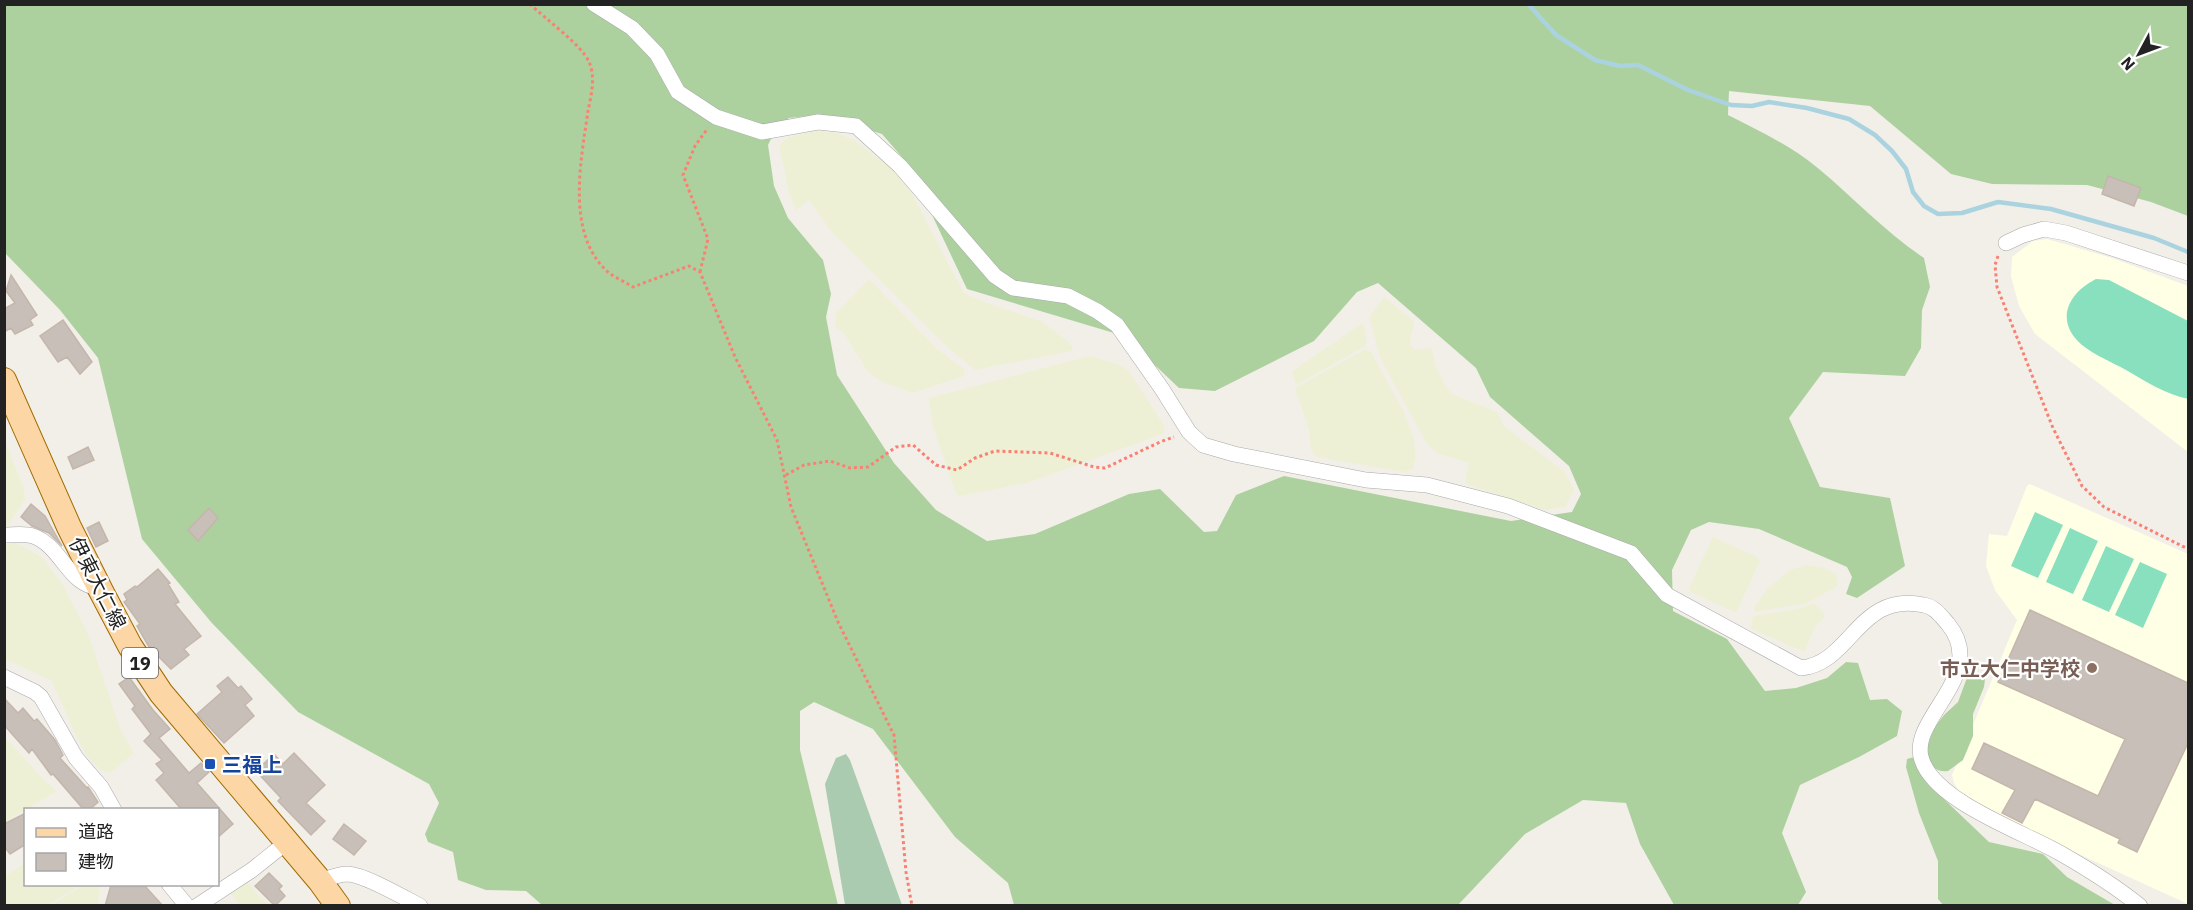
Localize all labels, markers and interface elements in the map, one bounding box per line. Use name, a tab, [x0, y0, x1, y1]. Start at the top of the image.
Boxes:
north arrow	[2109, 24, 2169, 84]
text: N	[2116, 53, 2139, 75]
street label: 伊東大仁線	[63, 532, 133, 634]
road number: 19	[122, 648, 158, 678]
place label: 市立大仁中学校	[1940, 655, 2080, 682]
marker: 市立大仁中学校	[2085, 661, 2099, 675]
place label: 三福上	[222, 751, 282, 778]
marker: 三福上	[203, 757, 217, 771]
legend	[24, 808, 219, 886]
text: 道路	[78, 820, 114, 843]
text: 建物	[78, 850, 114, 873]

